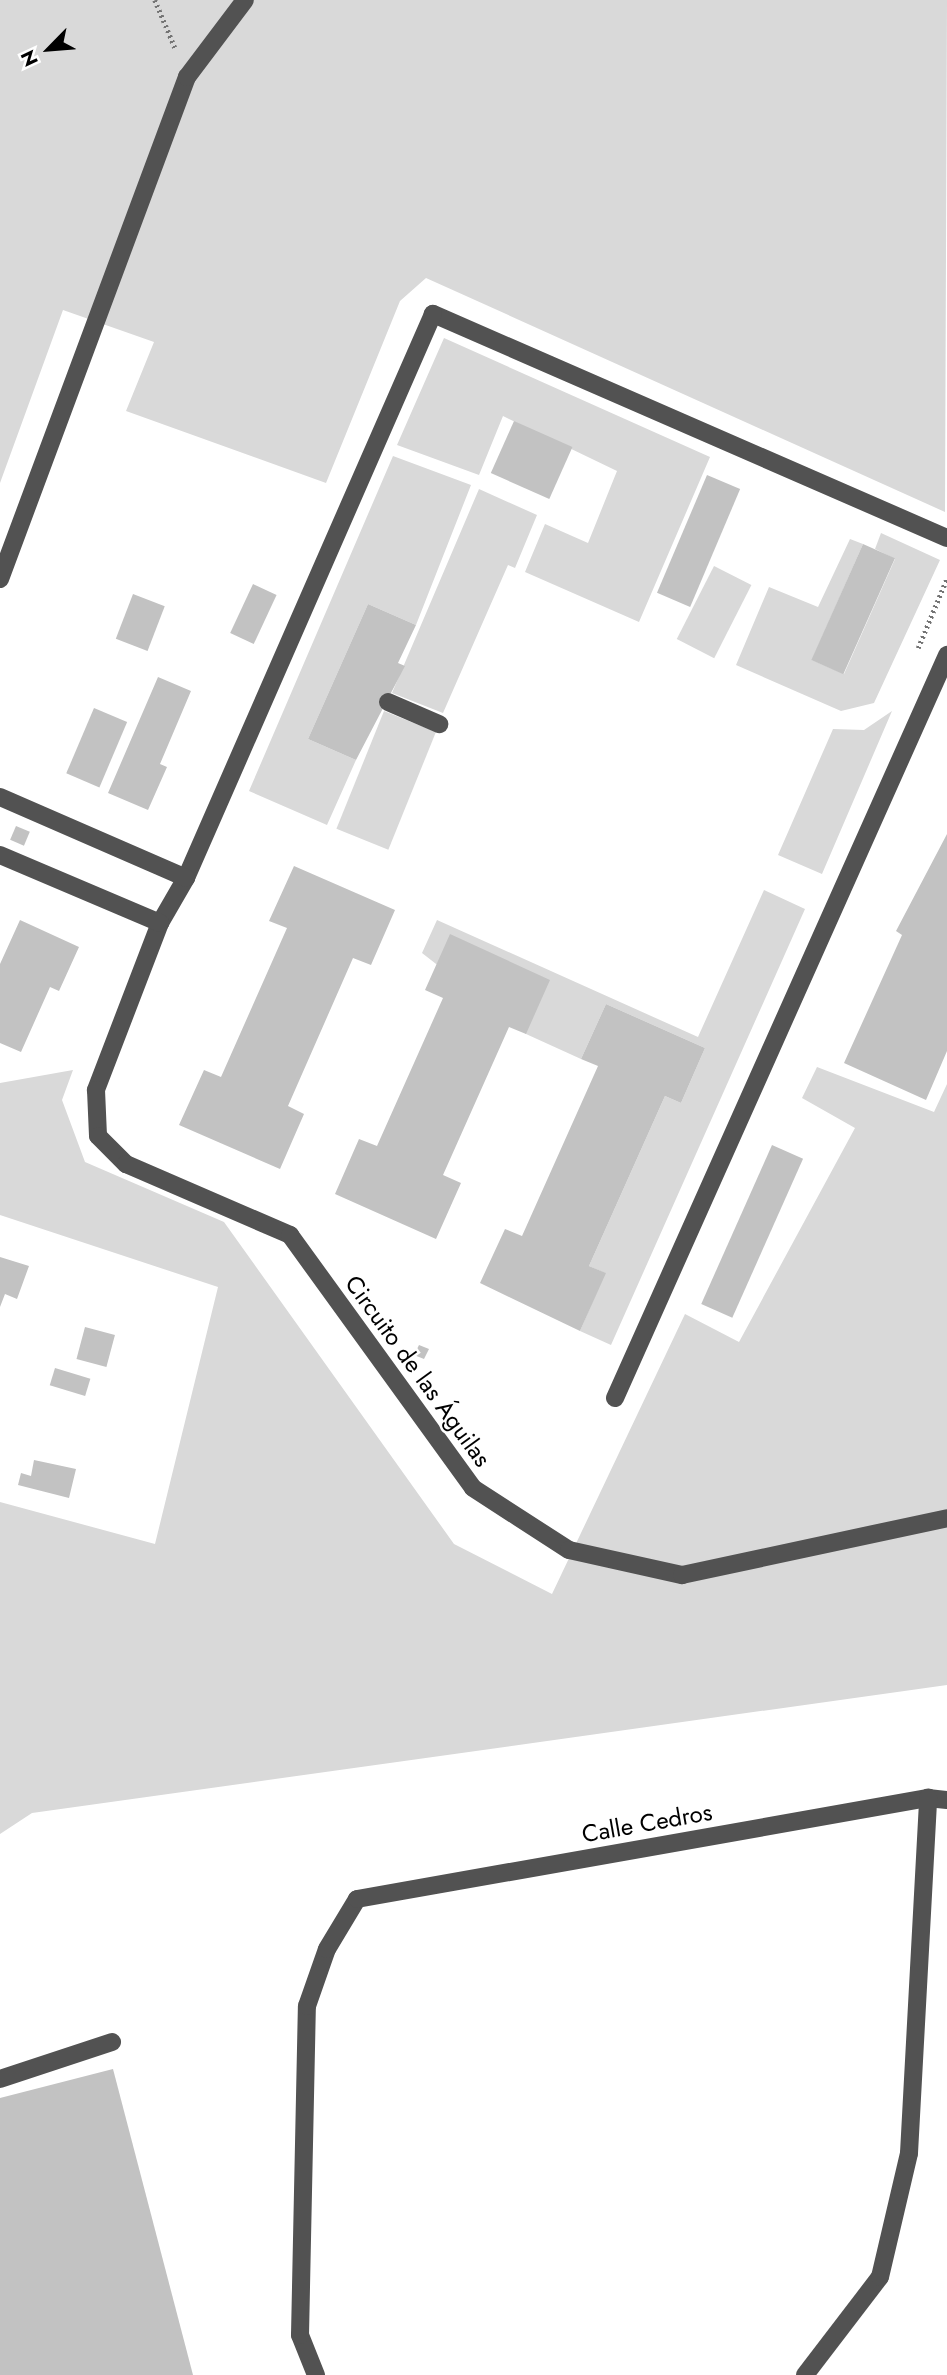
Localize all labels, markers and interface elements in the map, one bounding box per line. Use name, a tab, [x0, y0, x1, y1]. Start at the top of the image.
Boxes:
north arrow	[14, 14, 84, 84]
text: N	[14, 46, 45, 71]
street label: Circuito de las Águilas	[339, 1270, 497, 1472]
street label: Calle Cedros	[580, 1797, 714, 1849]

